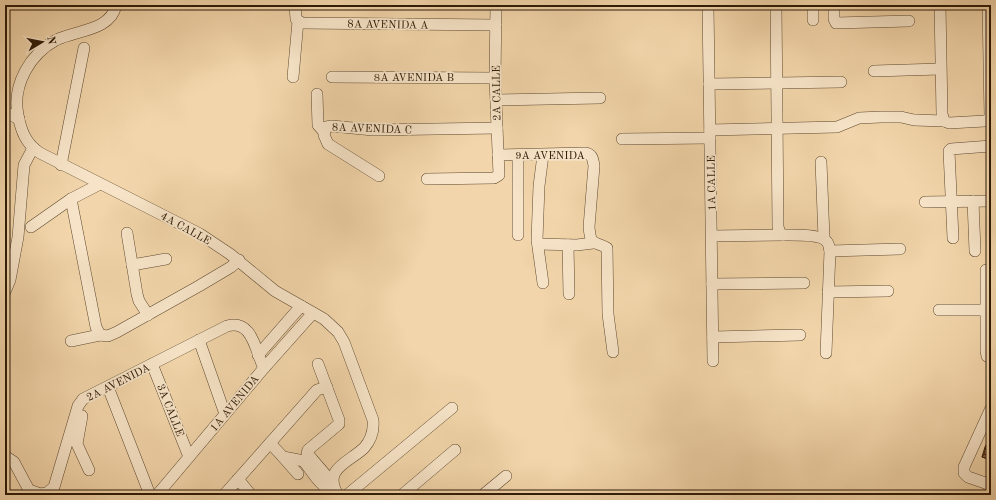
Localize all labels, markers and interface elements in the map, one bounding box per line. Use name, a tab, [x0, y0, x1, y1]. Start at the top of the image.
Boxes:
street label: 8A AVENIDA A	[347, 19, 429, 32]
north arrow	[22, 22, 62, 62]
text: N	[44, 35, 57, 46]
street label: 2A CALLE	[492, 65, 503, 121]
street label: 8A AVENIDA B	[374, 73, 454, 84]
street label: 8A AVENIDA C	[332, 123, 412, 136]
street label: 9A AVENIDA	[515, 151, 585, 162]
street label: 1A CALLE	[707, 155, 718, 211]
street label: 4A CALLE	[158, 211, 212, 248]
street label: 2A AVENIDA	[85, 362, 153, 404]
street label: 1A AVENIDA	[209, 373, 262, 434]
street label: 3A CALLE	[154, 383, 185, 438]

